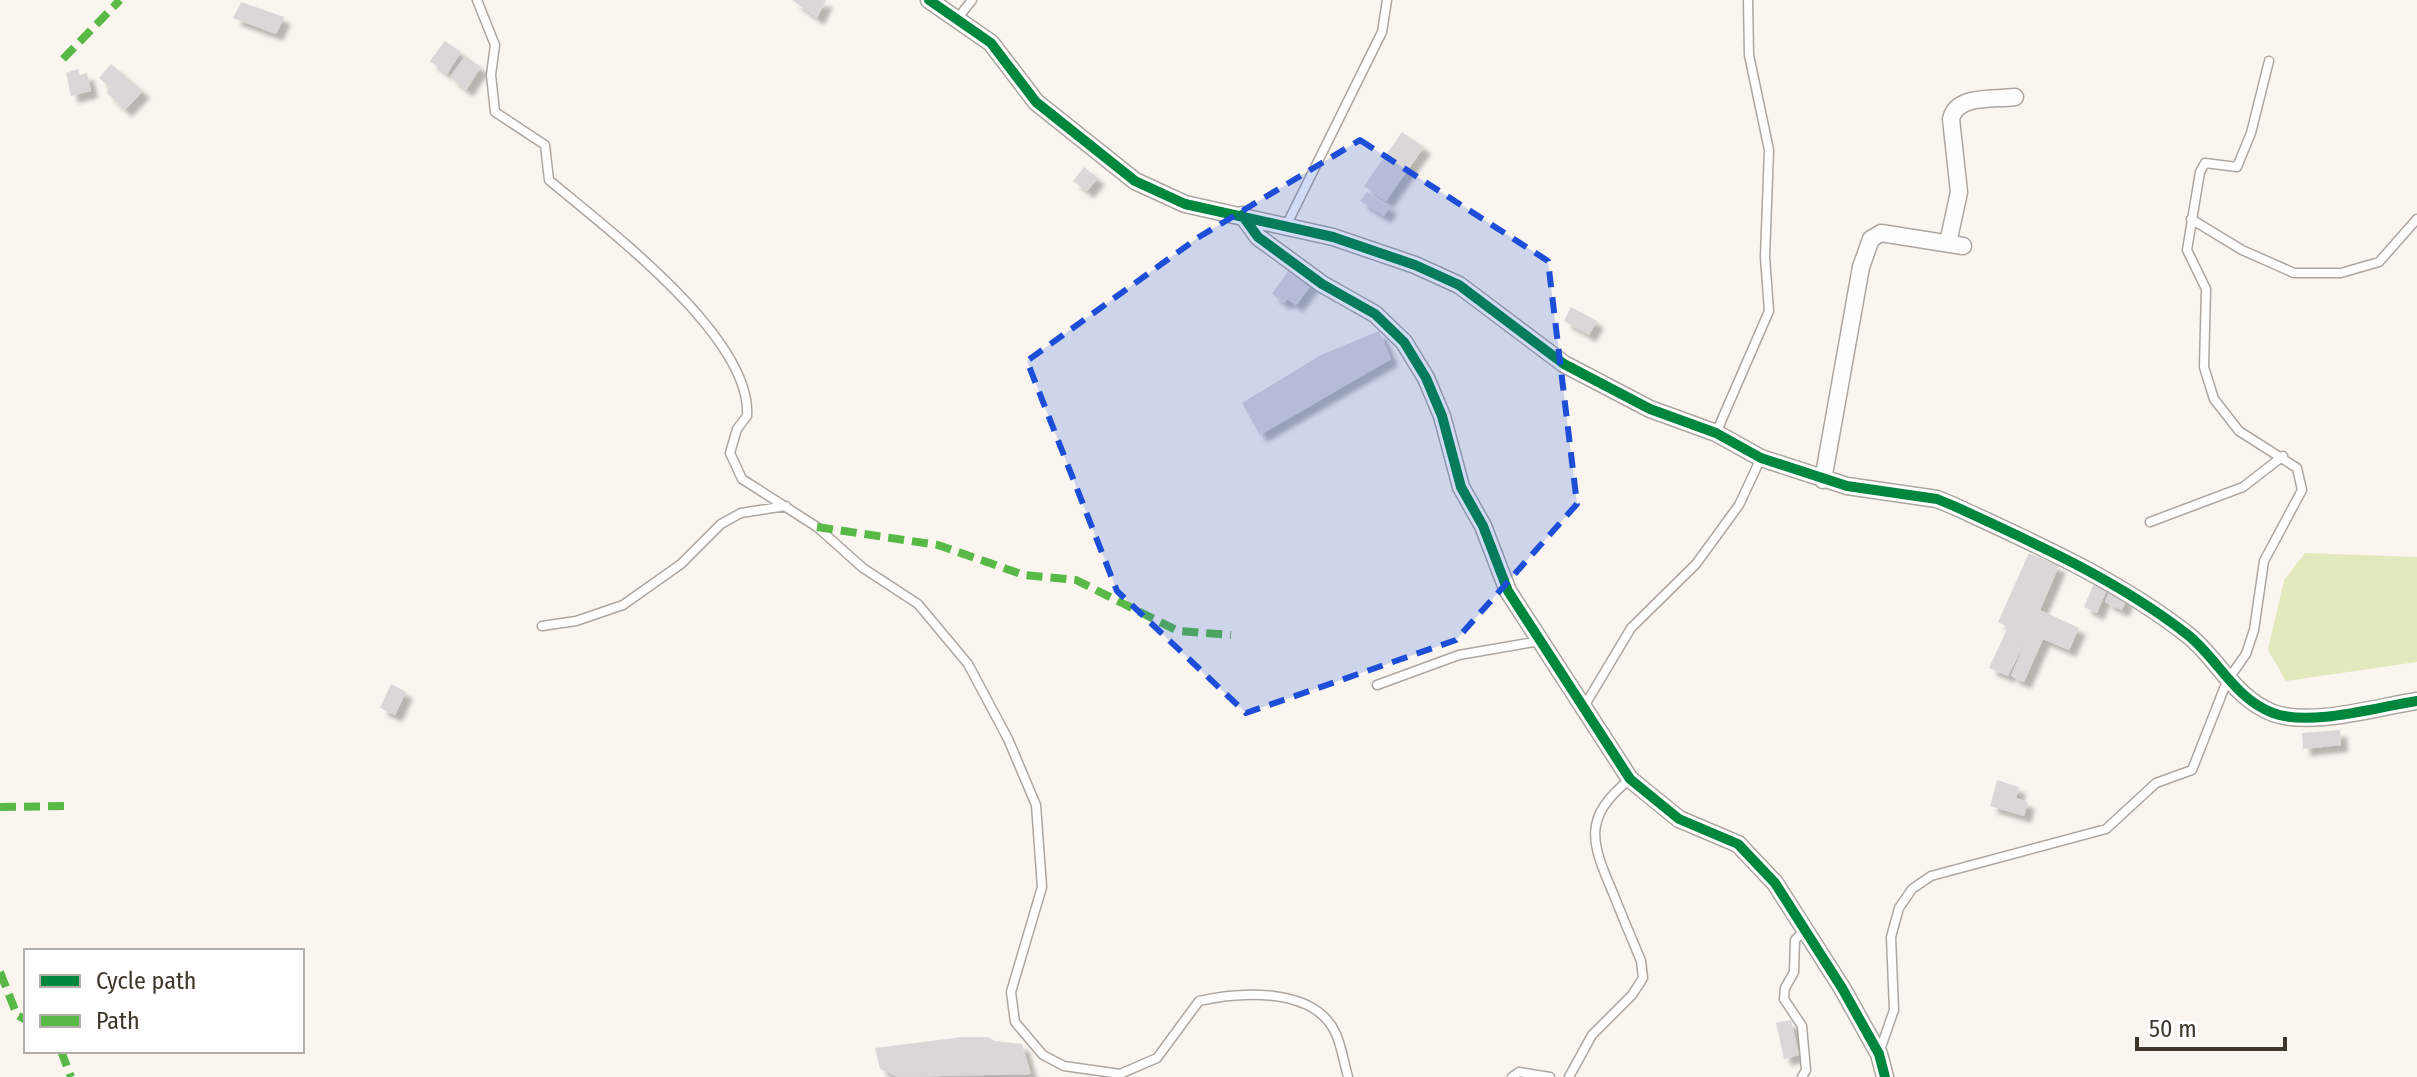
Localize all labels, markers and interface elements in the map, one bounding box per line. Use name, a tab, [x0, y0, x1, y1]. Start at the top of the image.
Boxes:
legend	[24, 949, 304, 1053]
text: Cycle path	[96, 967, 196, 995]
scale bar	[2137, 1001, 2285, 1051]
text: Path	[96, 1007, 140, 1035]
text: 50 m	[2149, 1015, 2197, 1043]

